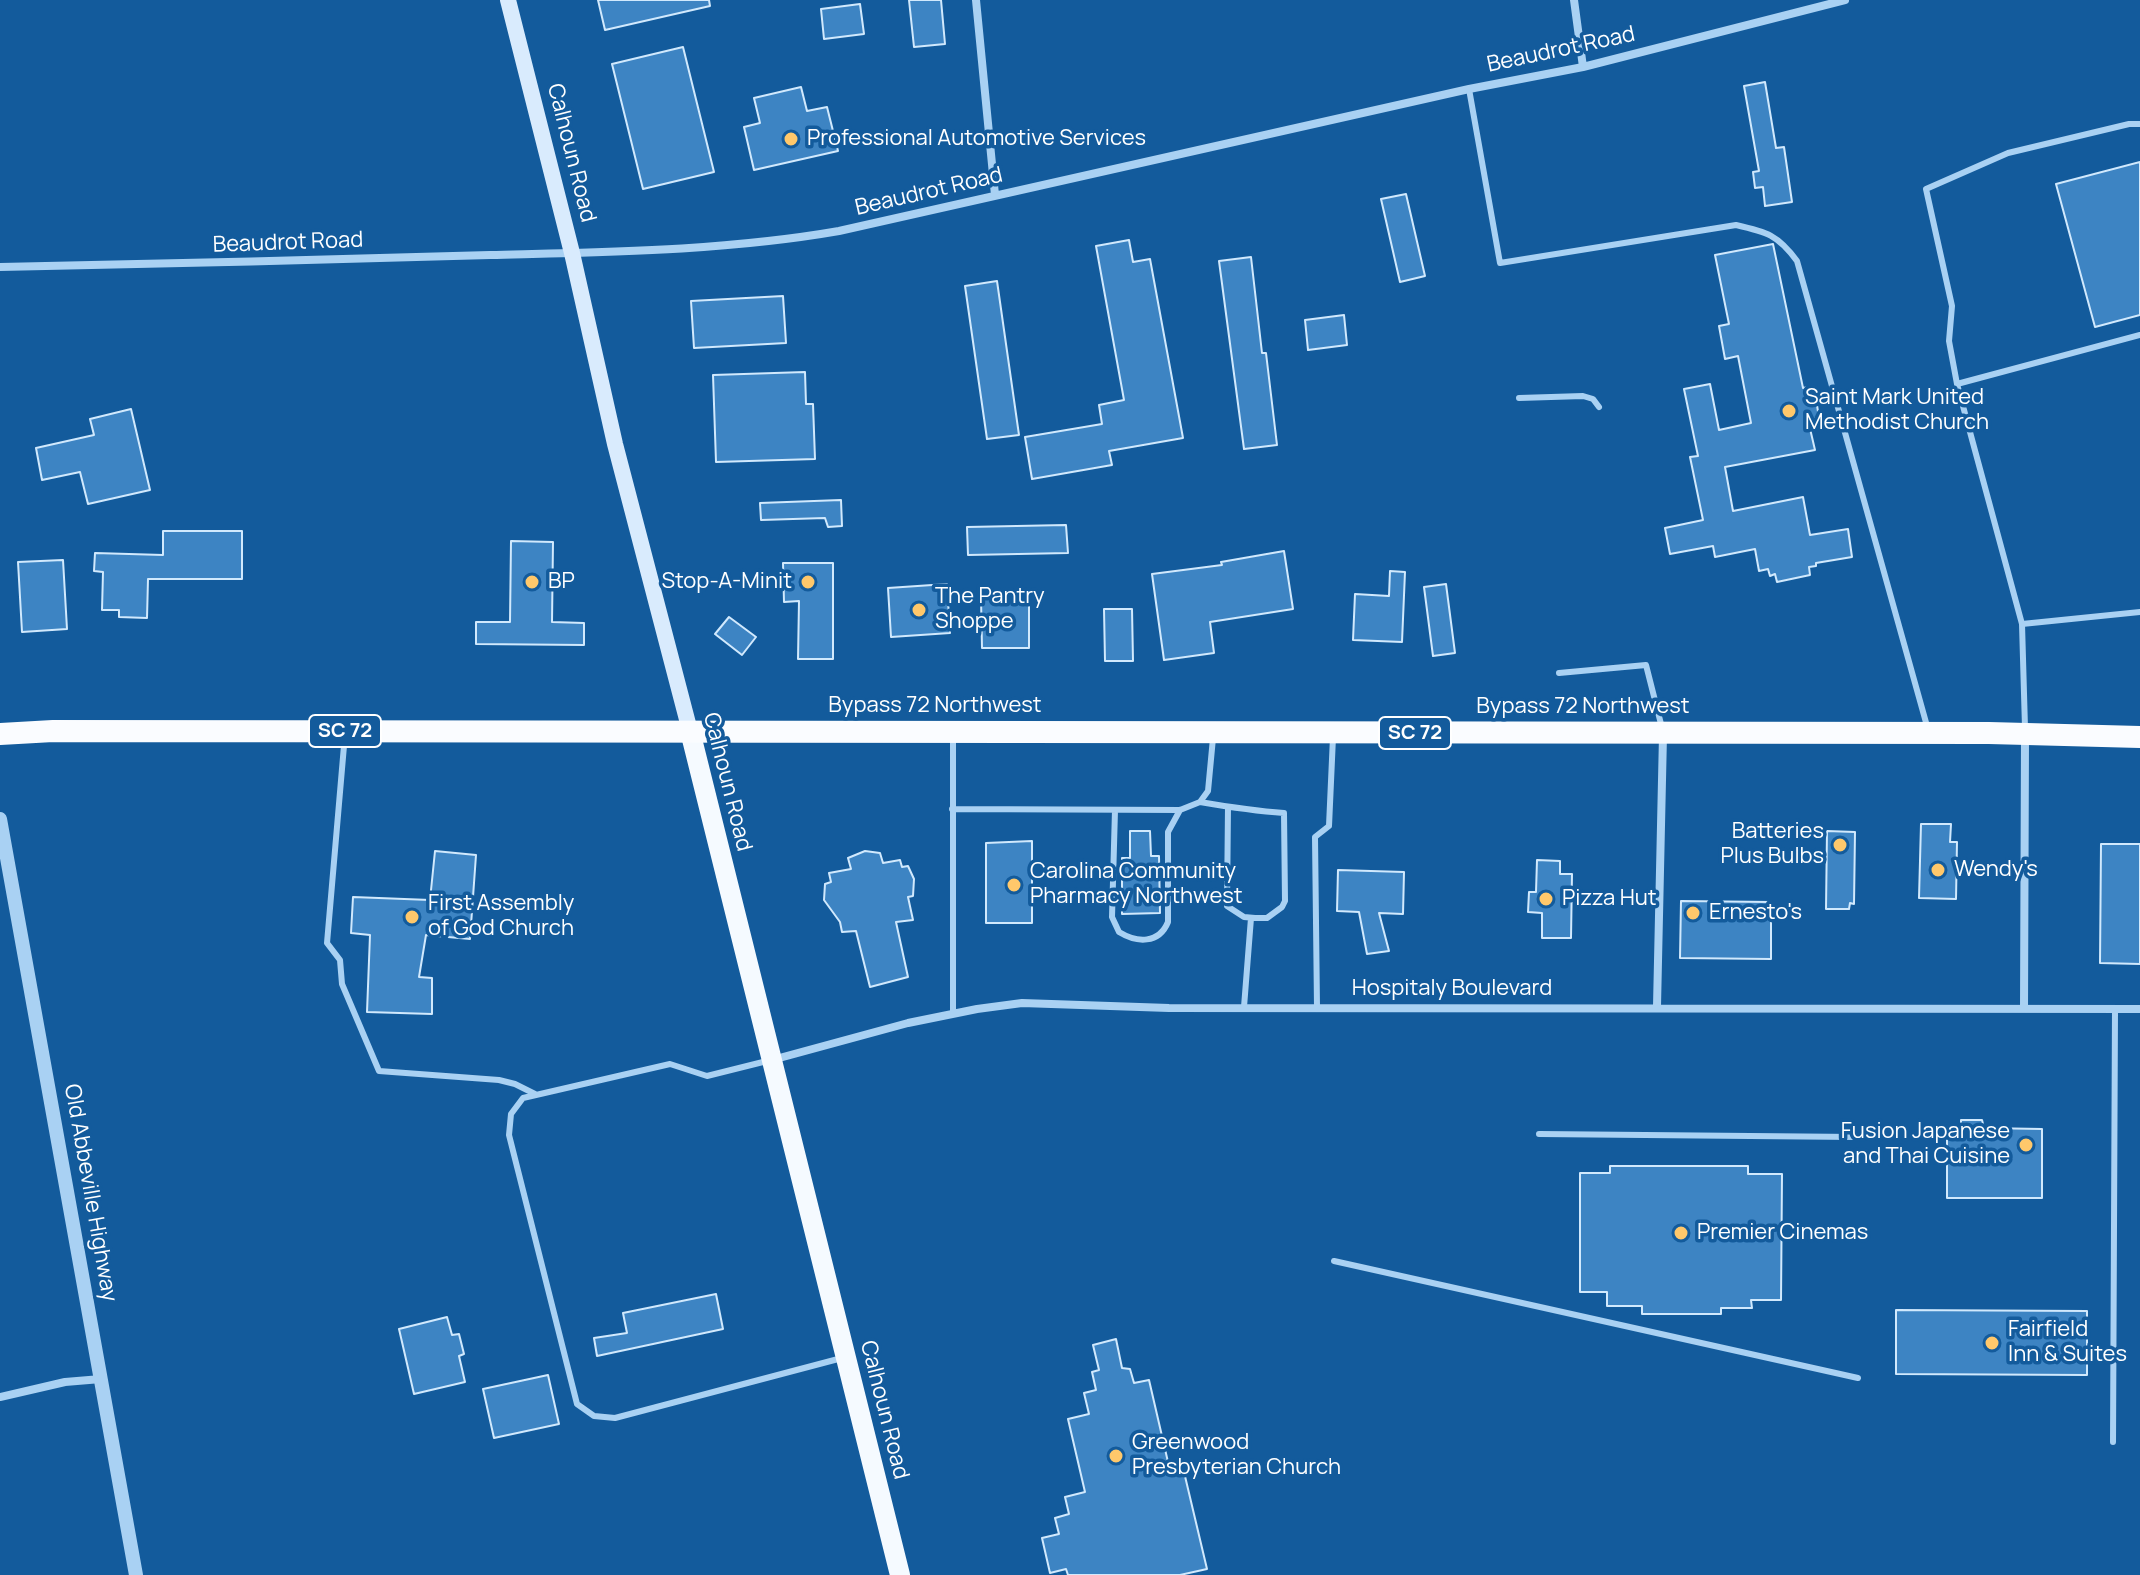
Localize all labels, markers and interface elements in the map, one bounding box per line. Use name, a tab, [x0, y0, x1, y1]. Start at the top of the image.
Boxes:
street label: Beaudrot Road	[1485, 21, 1637, 79]
street label: Calhoun Road	[541, 81, 601, 225]
place label: Professional Automotive Services	[807, 126, 1146, 152]
marker: Professional Automotive Services	[782, 130, 800, 148]
street label: Beaudrot Road	[853, 162, 1005, 222]
street label: Beaudrot Road	[212, 227, 364, 259]
place label: Saint Mark United Methodist Church	[1805, 385, 1989, 436]
marker: Saint Mark United Methodist Church	[1780, 402, 1798, 420]
place label: BP	[548, 569, 575, 595]
place label: Stop-A-Minit	[661, 569, 792, 595]
marker: BP	[523, 573, 541, 591]
marker: Stop-A-Minit	[799, 573, 817, 591]
place label: The Pantry Shoppe	[935, 584, 1045, 636]
marker: The Pantry Shoppe	[910, 601, 928, 619]
street label: Bypass 72 Northwest	[828, 693, 1042, 719]
street label: Bypass 72 Northwest	[1476, 694, 1690, 720]
street label: Calhoun Road	[697, 710, 757, 854]
road number: SC 72	[309, 715, 381, 747]
road number: SC 72	[1379, 717, 1451, 749]
place label: Batteries Plus Bulbs	[1720, 819, 1824, 870]
marker: Batteries Plus Bulbs	[1831, 836, 1849, 854]
place label: Wendy's	[1954, 857, 2038, 883]
place label: Carolina Community Pharmacy Northwest	[1030, 859, 1243, 910]
marker: Wendy's	[1929, 861, 1947, 879]
marker: Carolina Community Pharmacy Northwest	[1005, 876, 1023, 894]
place label: Pizza Hut	[1562, 886, 1657, 912]
marker: Pizza Hut	[1537, 890, 1555, 908]
place label: First Assembly of God Church	[428, 891, 574, 942]
place label: Ernesto's	[1709, 900, 1802, 926]
marker: Ernesto's	[1684, 904, 1702, 922]
marker: First Assembly of God Church	[403, 908, 421, 926]
street label: Hospitaly Boulevard	[1352, 976, 1552, 1002]
street label: Old Abbeville Highway	[58, 1082, 122, 1304]
place label: Fusion Japanese and Thai Cuisine	[1841, 1119, 2010, 1170]
marker: Fusion Japanese and Thai Cuisine	[2017, 1136, 2035, 1154]
place label: Premier Cinemas	[1697, 1220, 1868, 1246]
marker: Premier Cinemas	[1672, 1224, 1690, 1242]
place label: Fairfield Inn & Suites	[2008, 1317, 2127, 1368]
marker: Fairfield Inn & Suites	[1983, 1334, 2001, 1352]
street label: Calhoun Road	[854, 1338, 914, 1482]
place label: Greenwood Presbyterian Church	[1132, 1430, 1341, 1482]
marker: Greenwood Presbyterian Church	[1107, 1447, 1125, 1465]

